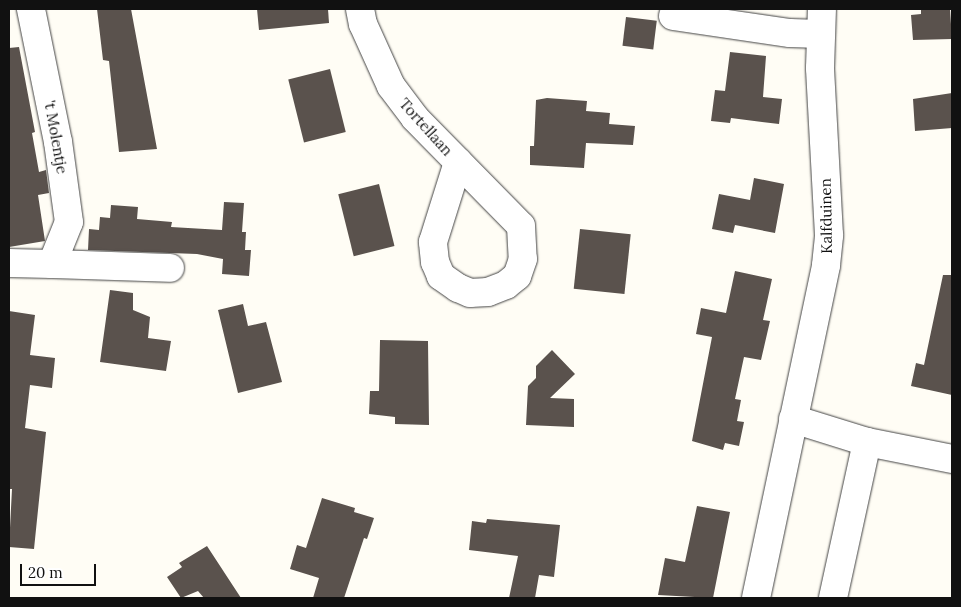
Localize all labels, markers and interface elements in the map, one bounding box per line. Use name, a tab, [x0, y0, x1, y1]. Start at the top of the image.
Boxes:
street label: Tortellaan	[396, 95, 456, 159]
street label: 't Molentje	[41, 99, 71, 175]
street label: Kalfduinen	[816, 178, 836, 254]
scale bar	[22, 554, 99, 586]
text: 20 m	[28, 563, 63, 582]

